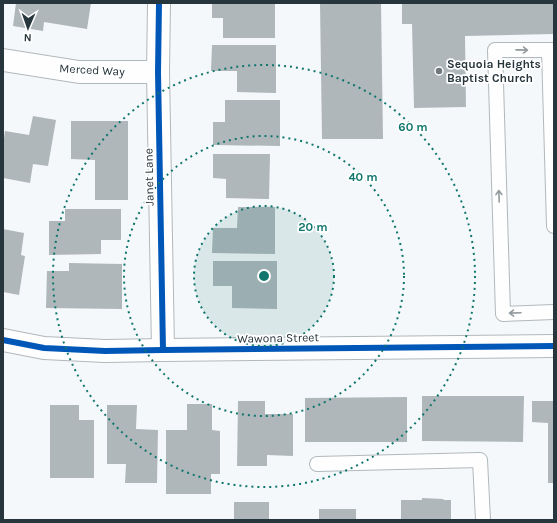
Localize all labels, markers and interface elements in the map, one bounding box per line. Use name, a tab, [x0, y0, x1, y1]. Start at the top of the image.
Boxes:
north arrow	[8, 8, 48, 48]
text: N	[23, 31, 32, 44]
one-way arrow	[515, 46, 528, 54]
place label: Sequoia Heights Baptist Church	[447, 57, 541, 85]
street label: Merced Way	[59, 61, 125, 79]
marker: Sequoia Heights Baptist Church	[434, 66, 444, 76]
text: 60 m	[398, 120, 428, 134]
street label: Janet Lane	[141, 148, 157, 206]
text: 40 m	[348, 170, 378, 184]
one-way arrow	[495, 190, 503, 203]
text: 20 m	[298, 220, 328, 234]
centre of rings	[257, 269, 271, 283]
one-way arrow	[509, 310, 522, 317]
street label: Wawona Street	[237, 330, 320, 346]

